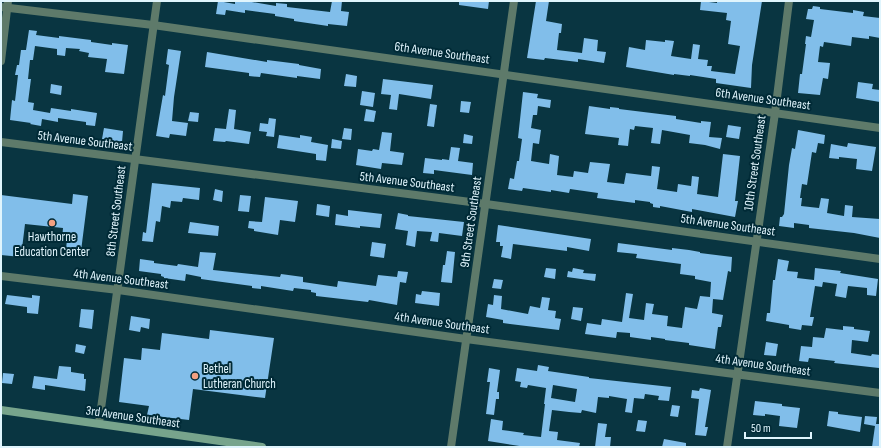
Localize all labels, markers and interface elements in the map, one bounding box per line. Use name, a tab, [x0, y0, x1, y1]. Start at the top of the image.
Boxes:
street label: 6th Avenue Southeast	[393, 38, 491, 68]
street label: 6th Avenue Southeast	[714, 84, 812, 114]
street label: 10th Street Southeast	[740, 114, 770, 212]
street label: 5th Avenue Southeast	[37, 127, 133, 155]
street label: 8th Street Southeast	[102, 165, 130, 257]
street label: 5th Avenue Southeast	[359, 168, 455, 196]
street label: 9th Street Southeast	[457, 175, 485, 269]
street label: 5th Avenue Southeast	[680, 210, 776, 240]
marker: Hawthorne Education Center	[47, 218, 57, 228]
place label: Hawthorne Education Center	[14, 229, 90, 260]
street label: 4th Avenue Southeast	[73, 265, 169, 293]
street label: 4th Avenue Southeast	[394, 308, 491, 338]
street label: 4th Avenue Southeast	[715, 350, 812, 380]
place label: Bethel Lutheran Church	[203, 361, 276, 392]
marker: Bethel Lutheran Church	[190, 371, 200, 381]
street label: 3rd Avenue Southeast	[85, 402, 181, 432]
scale bar	[745, 414, 811, 440]
text: 50 m	[751, 421, 771, 436]

